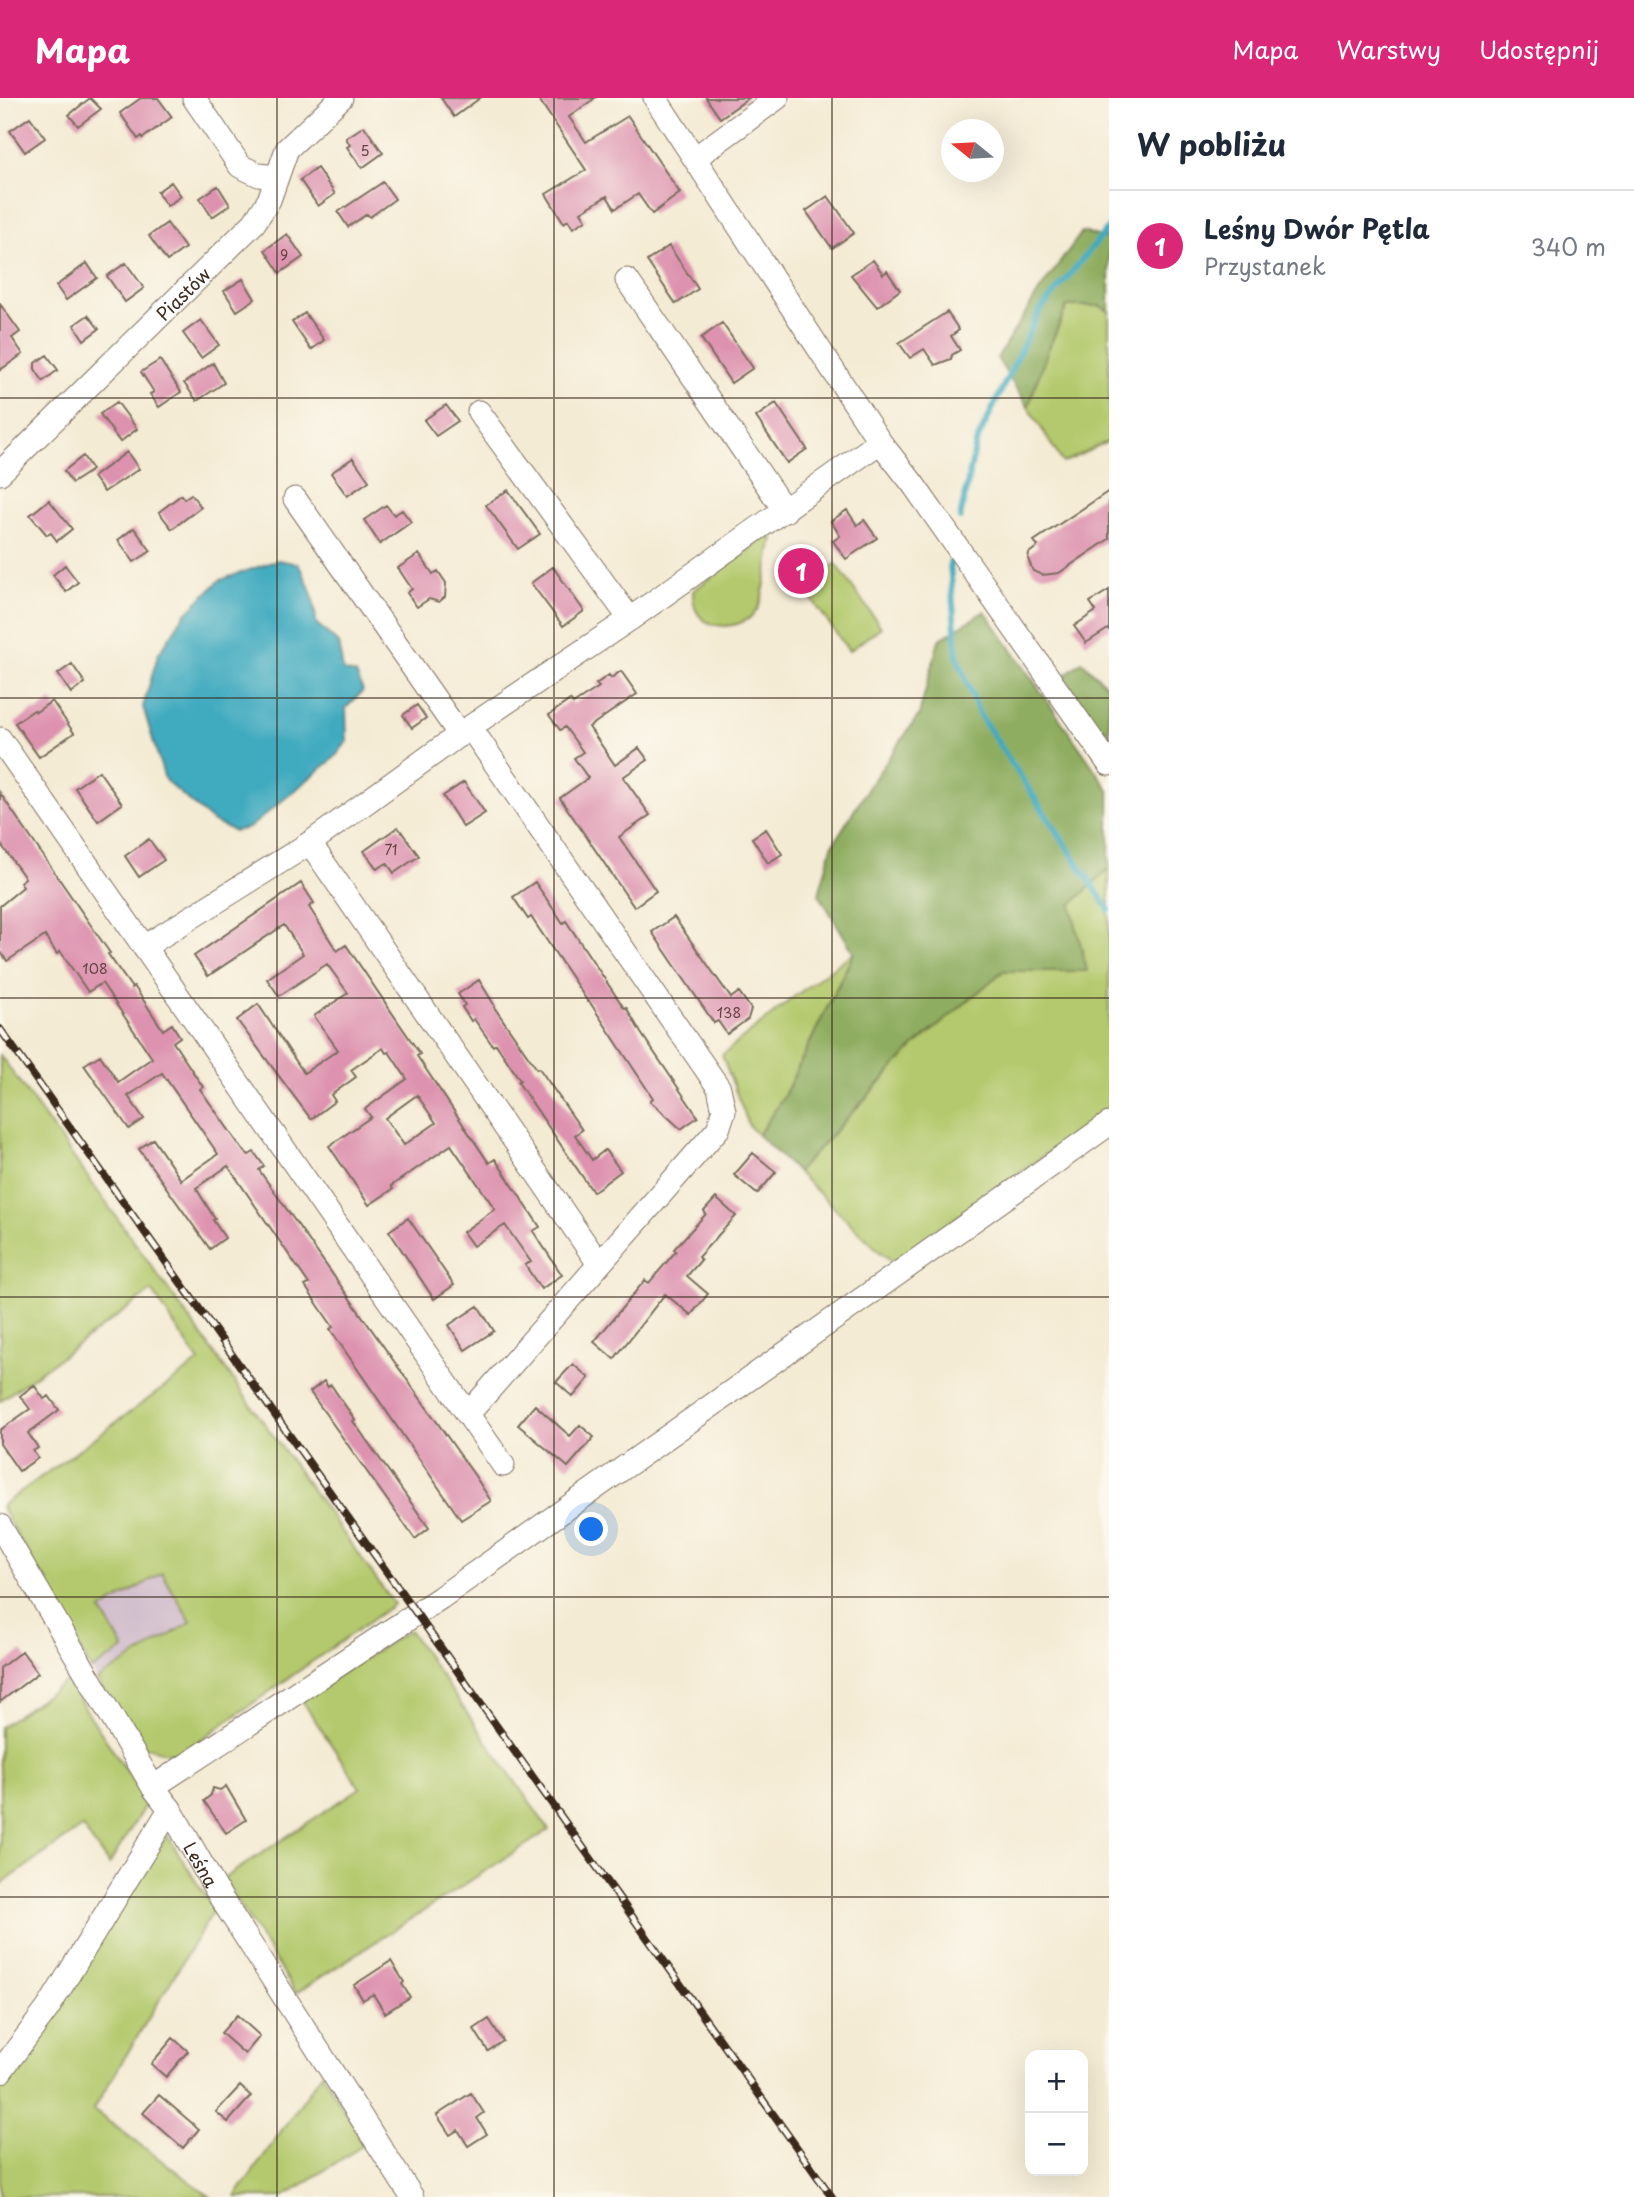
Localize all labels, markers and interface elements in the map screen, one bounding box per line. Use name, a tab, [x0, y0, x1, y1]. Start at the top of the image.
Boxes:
text: Mapa	[35, 24, 130, 74]
text: Mapa	[1232, 31, 1298, 67]
text: Warstwy	[1336, 31, 1441, 67]
text: Udostępnij	[1479, 31, 1599, 67]
north arrow	[941, 119, 1004, 182]
text: W pobliżu	[1137, 121, 1286, 166]
house number: 5	[360, 140, 370, 161]
text: Leśny Dwór Pętla	[1204, 209, 1430, 248]
text: 1	[1155, 229, 1166, 264]
text: 340 m	[1531, 229, 1606, 264]
house number: 9	[280, 244, 288, 265]
text: Przystanek	[1204, 248, 1326, 283]
street label: Piastów	[149, 260, 216, 326]
pin: 1	[778, 545, 824, 597]
house number: 71	[384, 839, 398, 860]
house number: 108	[82, 958, 108, 979]
house number: 138	[717, 1002, 741, 1023]
your location	[574, 1512, 608, 1546]
street label: Leśna	[178, 1836, 226, 1893]
map controls	[1025, 2050, 1088, 2176]
button: +	[1025, 2050, 1088, 2113]
button: −	[1025, 2113, 1088, 2176]

